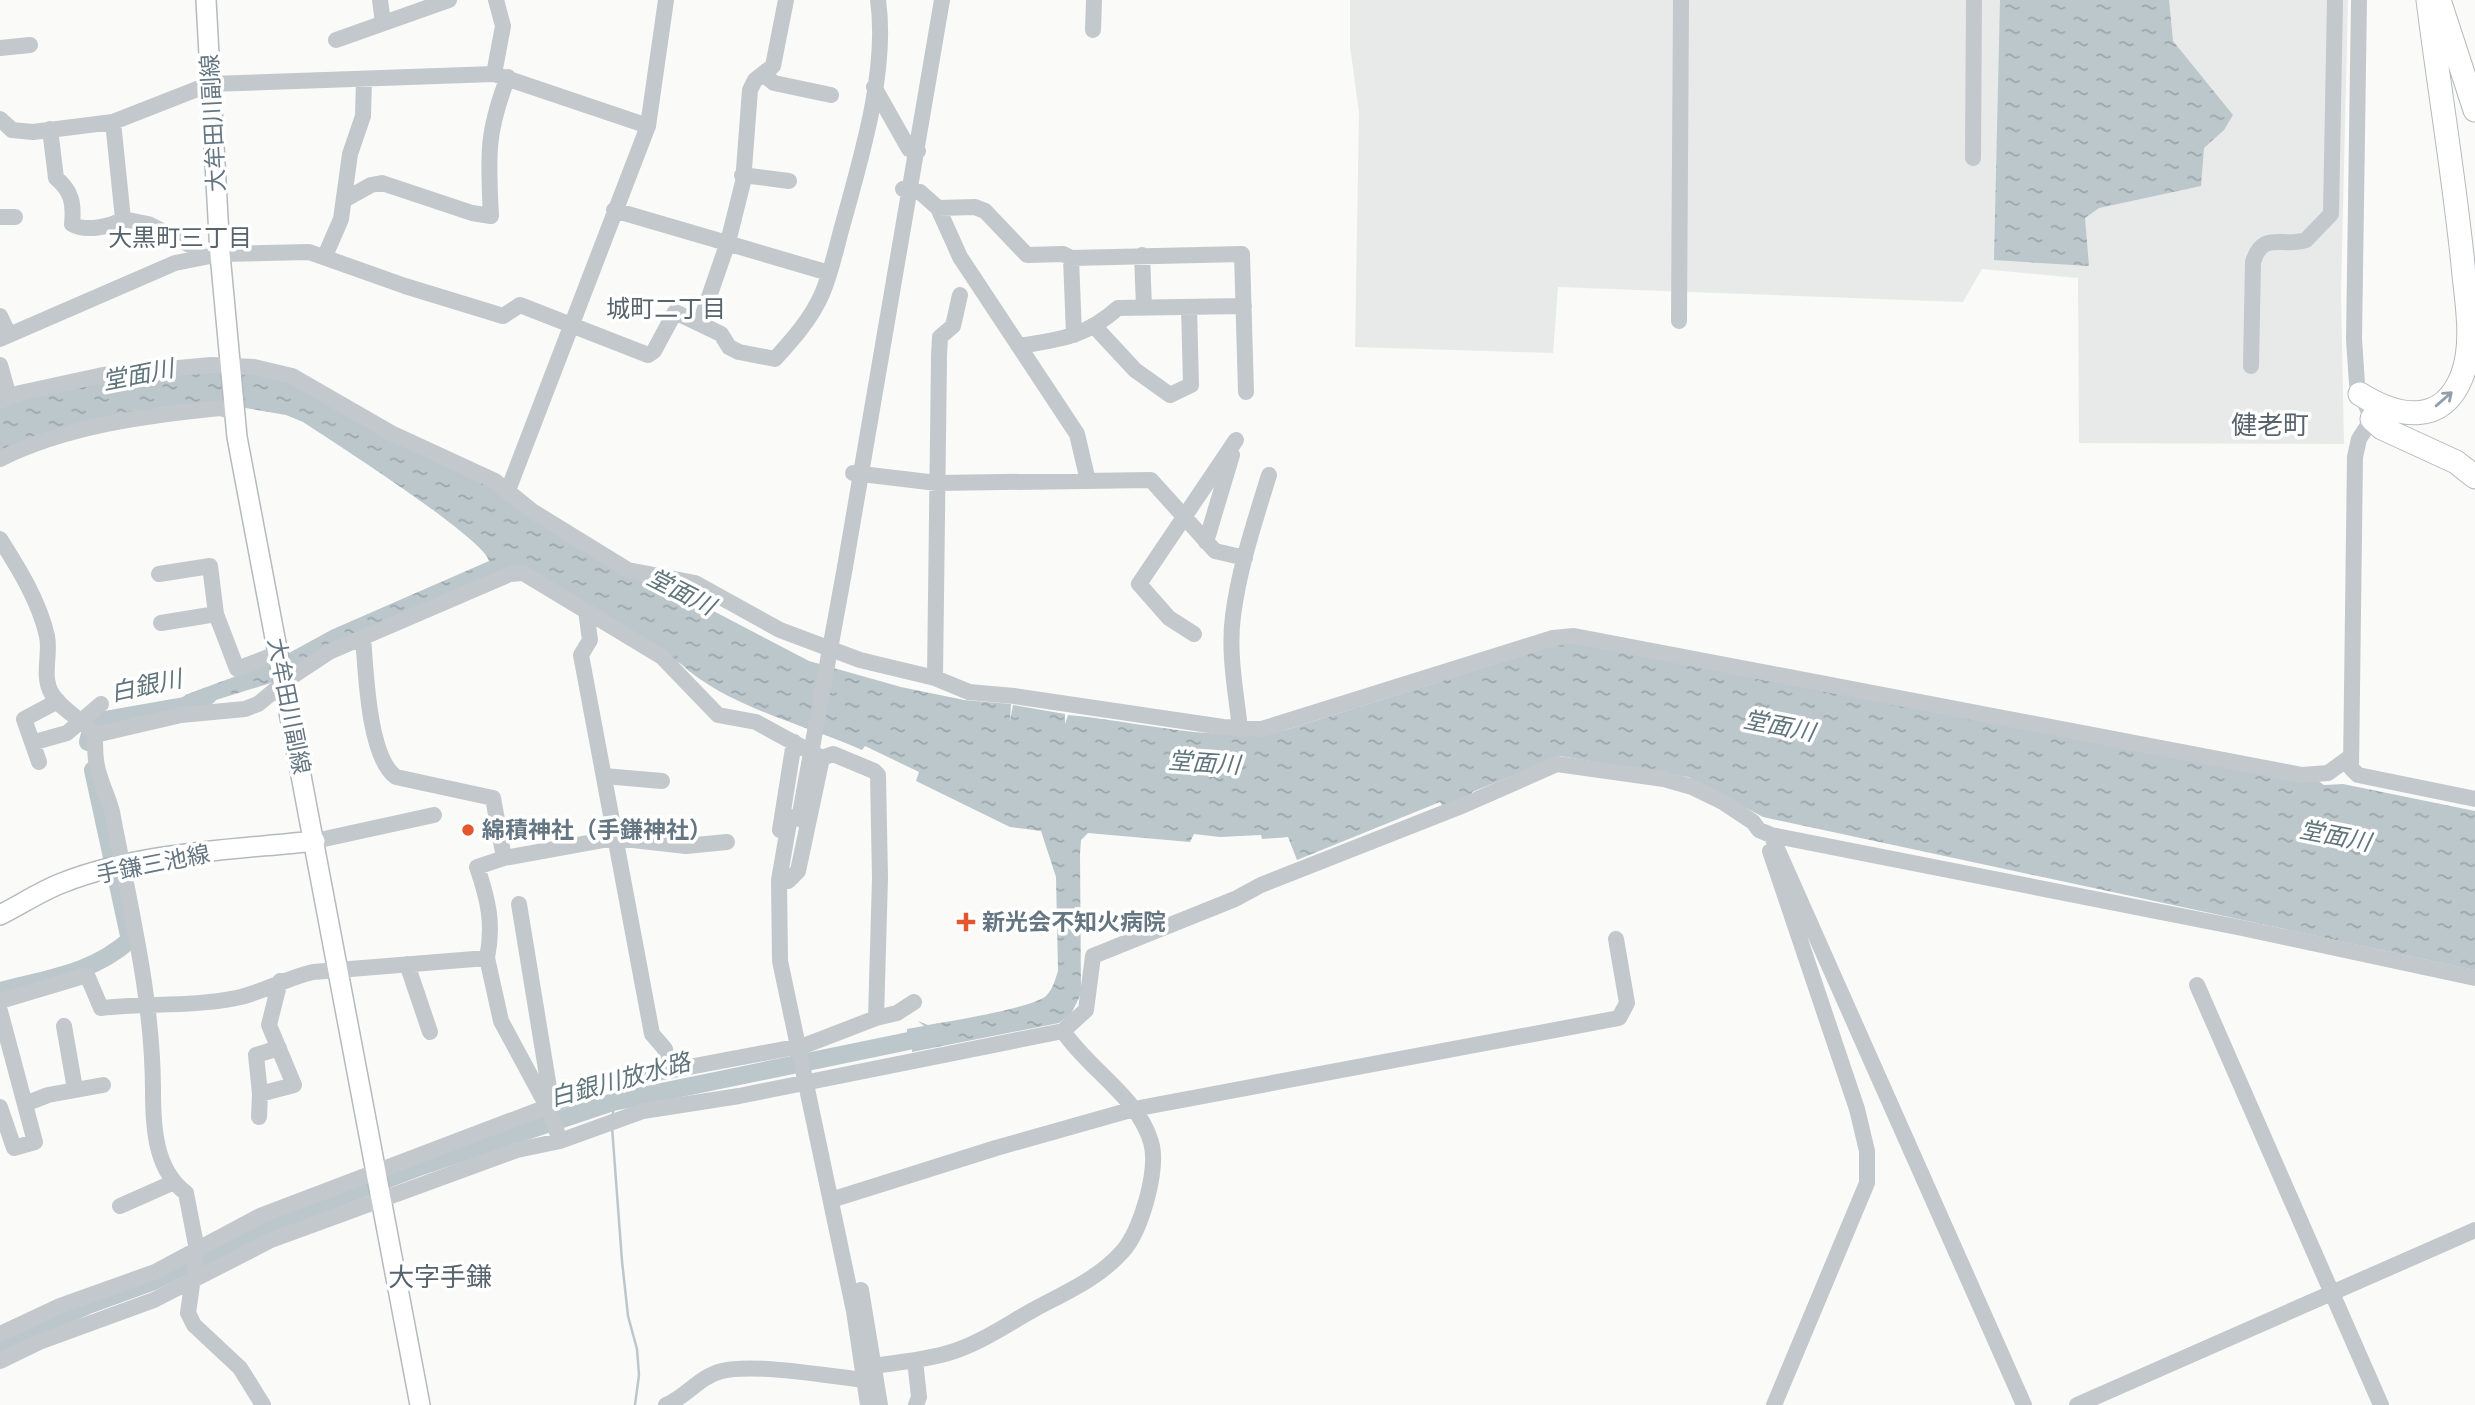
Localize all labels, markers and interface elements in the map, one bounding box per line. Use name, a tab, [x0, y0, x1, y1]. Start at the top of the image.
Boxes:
street label: 大牟田川副線	[194, 53, 230, 193]
district label: 大黒町三丁目	[108, 222, 252, 251]
district label: 城町二丁目	[606, 293, 726, 322]
water label: 堂面川	[100, 352, 179, 395]
one-way arrow	[2435, 391, 2453, 407]
district label: 健老町	[2231, 408, 2309, 439]
water label: 堂面川	[643, 561, 723, 621]
street label: 大牟田川副線	[263, 635, 317, 776]
water label: 白銀川	[107, 662, 187, 706]
water label: 堂面川	[1741, 703, 1820, 746]
water label: 堂面川	[1167, 745, 1244, 779]
water label: 堂面川	[2297, 813, 2376, 856]
place label: 綿積神社（手鎌神社）	[482, 815, 712, 843]
marker: 綿積神社（手鎌神社）	[460, 822, 476, 838]
street label: 手鎌三池線	[94, 838, 212, 888]
place label: 新光会不知火病院	[982, 907, 1166, 935]
marker: 新光会不知火病院	[956, 912, 976, 932]
water label: 白銀川放水路	[546, 1045, 695, 1111]
district label: 大字手鎌	[388, 1260, 492, 1291]

